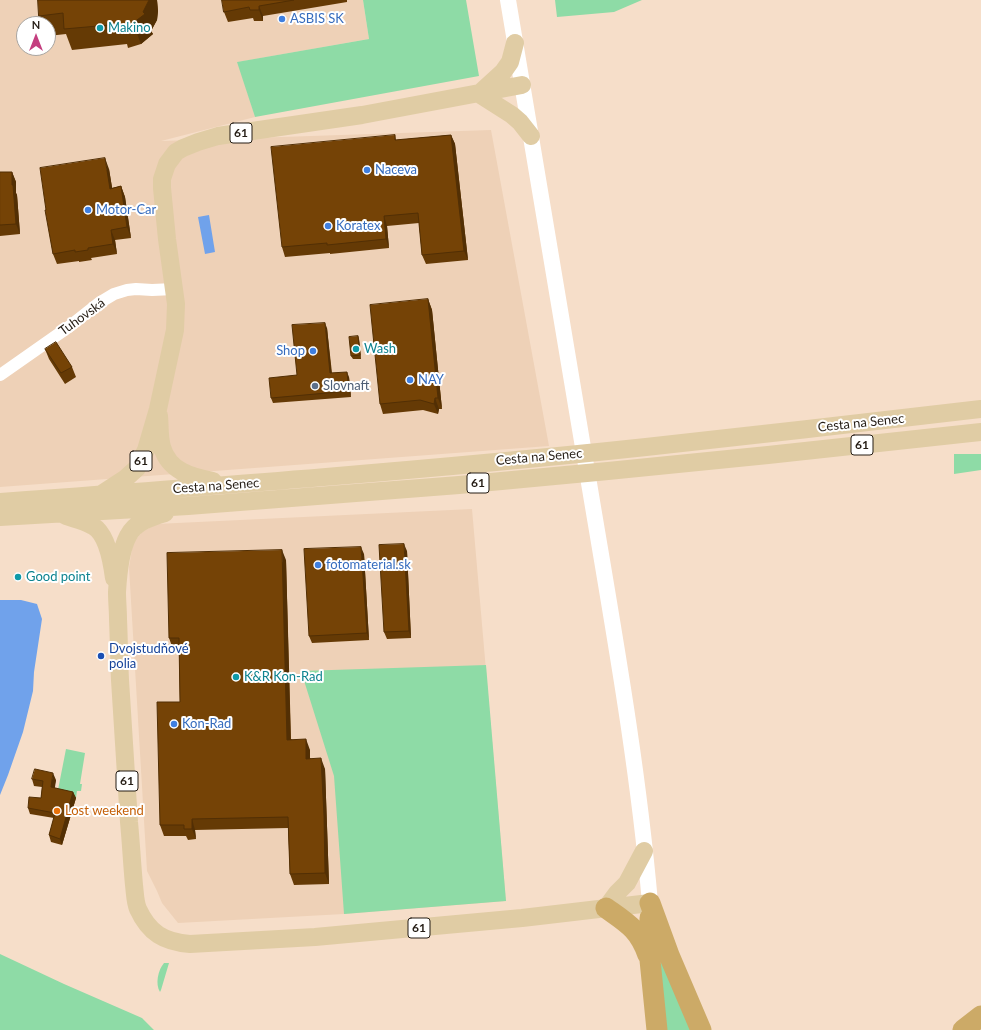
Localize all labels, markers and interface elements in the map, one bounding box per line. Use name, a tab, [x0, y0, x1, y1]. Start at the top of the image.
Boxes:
place label: ASBIS SK	[290, 11, 344, 27]
marker: ASBIS SK	[277, 14, 287, 24]
north arrow	[16, 16, 56, 56]
text: N	[32, 18, 40, 31]
place label: Makino	[108, 20, 151, 36]
marker: Makino	[95, 23, 105, 33]
road number: 61	[230, 123, 252, 143]
place label: Naceva	[375, 162, 417, 178]
marker: Naceva	[362, 165, 372, 175]
place label: Motor-Car	[96, 202, 156, 218]
marker: Motor-Car	[83, 205, 93, 215]
place label: Koratex	[336, 218, 380, 234]
marker: Koratex	[323, 221, 333, 231]
street label: Tuhovská	[56, 295, 108, 339]
place label: Wash	[364, 341, 396, 357]
place label: Shop	[276, 343, 305, 359]
marker: Wash	[351, 344, 361, 354]
marker: Shop	[308, 346, 318, 356]
place label: NAY	[418, 372, 444, 388]
marker: NAY	[405, 375, 415, 385]
place label: Slovnaft	[323, 378, 369, 394]
marker: Slovnaft	[310, 381, 320, 391]
street label: Cesta na Senec	[817, 411, 905, 435]
road number: 61	[851, 435, 873, 455]
street label: Cesta na Senec	[495, 445, 583, 469]
road number: 61	[130, 451, 152, 471]
road number: 61	[467, 473, 489, 493]
street label: Cesta na Senec	[172, 475, 260, 497]
place label: fotomaterial.sk	[326, 557, 411, 573]
marker: fotomaterial.sk	[313, 560, 323, 570]
place label: Good point	[26, 569, 90, 585]
marker: Good point	[13, 572, 23, 582]
place label: Dvojstudňové polia	[109, 641, 189, 672]
marker: Dvojstudňové polia	[96, 651, 106, 661]
place label: K&R Kon-Rad	[244, 669, 323, 685]
marker: K&R Kon-Rad	[231, 672, 241, 682]
place label: Kon-Rad	[182, 716, 231, 732]
marker: Kon-Rad	[169, 719, 179, 729]
road number: 61	[116, 771, 138, 791]
place label: Lost weekend	[65, 803, 144, 819]
marker: Lost weekend	[52, 806, 62, 816]
road number: 61	[408, 918, 430, 938]

